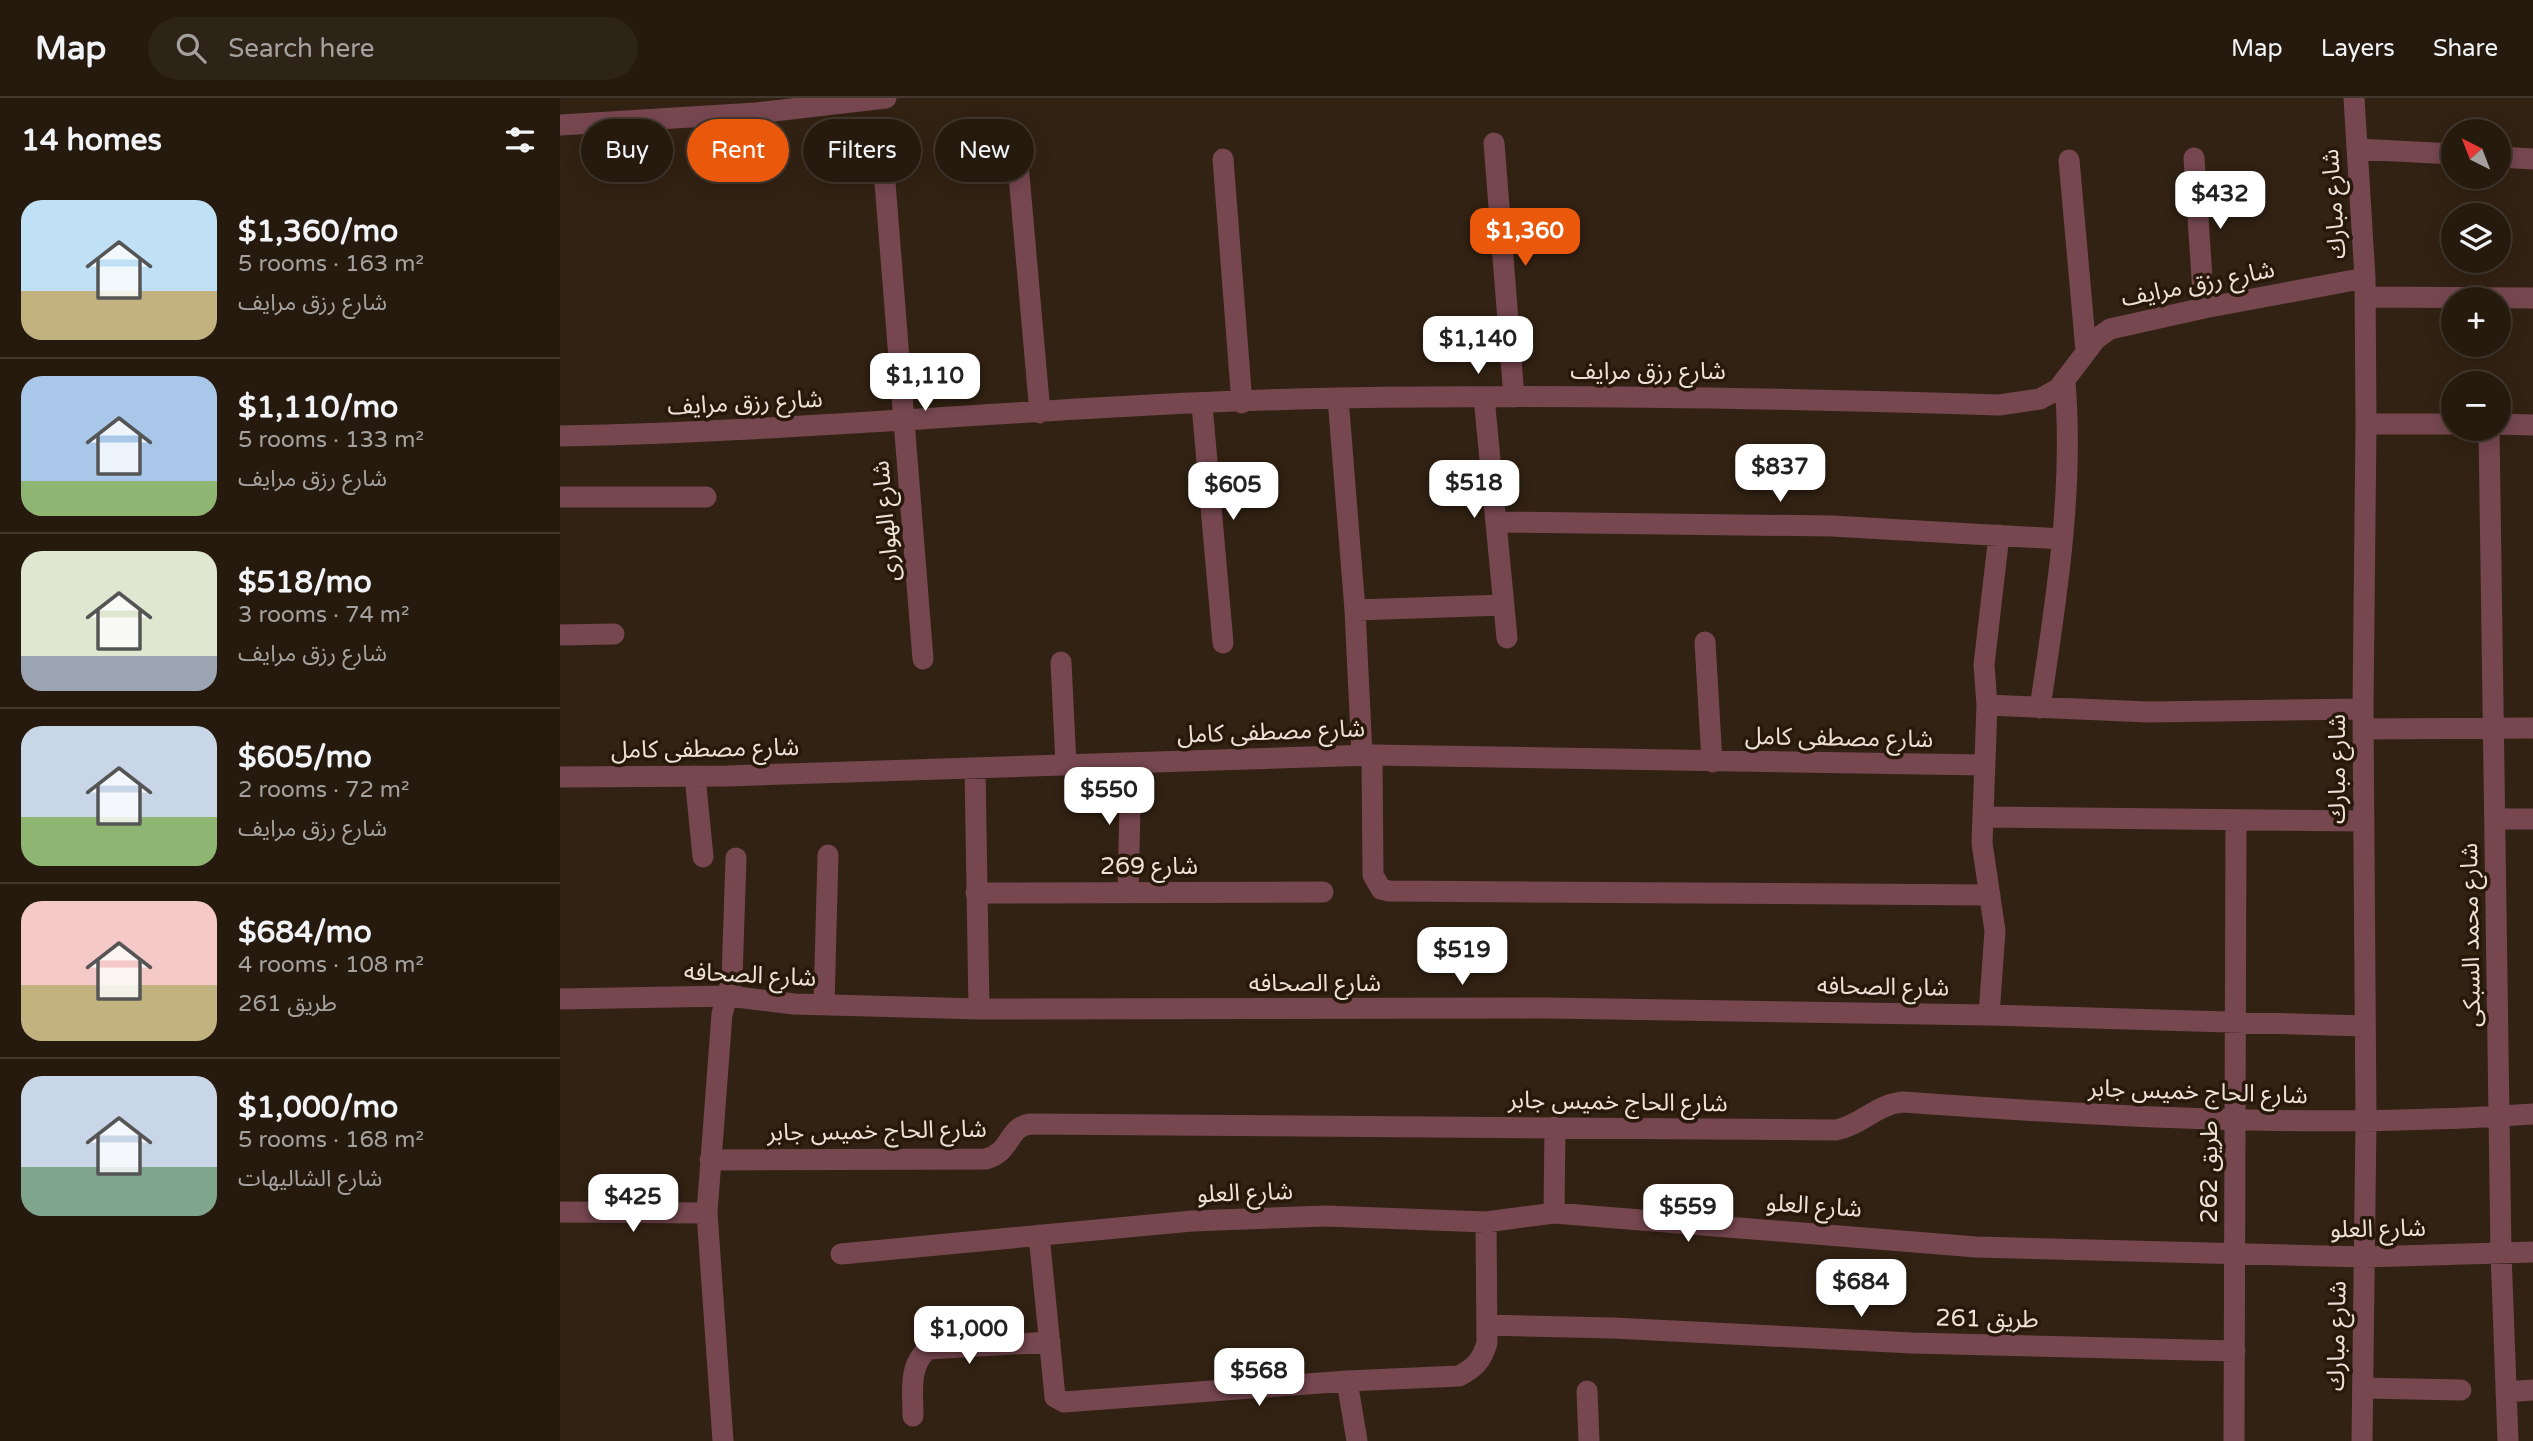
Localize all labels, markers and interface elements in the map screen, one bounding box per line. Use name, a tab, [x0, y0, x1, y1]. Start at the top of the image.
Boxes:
search box	[148, 17, 638, 80]
text: Map	[35, 29, 106, 68]
icon: search	[172, 29, 210, 67]
text: Search here	[228, 33, 374, 64]
text: Map	[2231, 34, 2283, 63]
text: Layers	[2321, 34, 2395, 63]
text: Share	[2433, 34, 2498, 63]
chip: Buy	[581, 119, 673, 182]
chip: Rent	[687, 119, 789, 182]
chip: Filters	[803, 119, 921, 182]
chip: New	[935, 119, 1034, 182]
north arrow	[2441, 119, 2511, 189]
map controls	[2441, 119, 2511, 441]
icon: filters	[501, 121, 539, 159]
text: 14 homes	[21, 122, 162, 159]
street label: شارع مبارك	[2316, 148, 2354, 260]
pin: $432	[2179, 172, 2261, 231]
text: $432	[2191, 180, 2249, 208]
button: layers	[2441, 203, 2511, 273]
pin: $1,360	[1468, 208, 1582, 268]
text: $1,360/mo	[238, 213, 398, 250]
text: $1,360	[1486, 217, 1564, 245]
icon: home	[77, 228, 161, 312]
text: 5 rooms · 163 m²	[238, 250, 424, 278]
street label: شارع رزق مرايف	[2119, 255, 2277, 315]
button: +	[2441, 287, 2511, 357]
text: شارع رزق مرايف	[238, 289, 387, 317]
pin: $1,140	[1421, 316, 1535, 376]
text: $1,140	[1439, 325, 1517, 353]
pin: $1,110	[868, 354, 982, 413]
street label: شارع رزق مرايف	[1570, 357, 1726, 388]
text: $1,110	[886, 362, 964, 390]
button: −	[2441, 371, 2511, 441]
street label: شارع رزق مرايف	[667, 384, 823, 424]
text: $1,110/mo	[238, 389, 398, 426]
icon: home	[77, 404, 161, 488]
text: 5 rooms · 133 m²	[238, 426, 424, 454]
pin: $837	[1739, 444, 1821, 504]
text: $837	[1751, 453, 1809, 481]
street label: شارع الهوارى	[866, 459, 908, 583]
pin: $518	[1433, 460, 1515, 520]
pin: $605	[1192, 462, 1274, 522]
text: شارع رزق مرايف	[238, 465, 387, 493]
text: $518	[1445, 469, 1503, 497]
text: $605	[1204, 471, 1262, 499]
text: $518/mo	[238, 564, 372, 601]
icon: home	[77, 579, 161, 663]
text: 3 rooms · 74 m²	[238, 601, 409, 629]
text: شارع رزق مرايف	[238, 640, 387, 668]
street label: شارع مصطفى كامل	[1176, 714, 1366, 752]
street label: شارع مبارك	[2323, 714, 2354, 824]
street label: شارع مصطفى كامل	[1745, 722, 1933, 756]
street label: شارع مصطفى كامل	[611, 733, 799, 767]
text: $605/mo	[238, 739, 372, 776]
icon: home	[77, 754, 161, 838]
pin: $550	[1068, 768, 1150, 827]
text: 2 rooms · 72 m²	[238, 776, 409, 804]
text: $550	[1080, 776, 1138, 804]
text: شارع رزق مرايف	[238, 815, 387, 843]
street label: شارع محمد السبكى	[2455, 843, 2489, 1027]
street label: شارع 269	[1100, 852, 1198, 883]
text: $684/mo	[238, 914, 372, 951]
pin: $519	[1421, 928, 1503, 987]
icon: home	[77, 929, 161, 1013]
text: $519	[1433, 936, 1491, 964]
text: 4 rooms · 108 m²	[238, 951, 424, 979]
street label: شارع الصحافه	[683, 957, 817, 995]
street label: شارع الصحافه	[1249, 969, 1381, 1000]
street label: شارع الصحافه	[1817, 971, 1949, 1005]
text: طريق 261	[238, 990, 337, 1018]
street label: شارع الحاج خميس جابر	[2087, 1074, 2308, 1112]
street label: شارع الحاج خميس جابر	[1507, 1086, 1728, 1120]
text: $1,000/mo	[238, 1089, 398, 1126]
icon: home	[77, 1104, 161, 1188]
street label: شارع الحاج خميس جابر	[766, 1115, 987, 1149]
street label: طريق 262	[2195, 1120, 2224, 1224]
text: 5 rooms · 168 m²	[238, 1126, 424, 1154]
text: شارع الشاليهات	[238, 1165, 382, 1193]
pin: $425	[592, 1174, 674, 1234]
street label: شارع العلو	[1197, 1177, 1294, 1211]
text: $425	[604, 1183, 662, 1211]
pin: $559	[1647, 1184, 1729, 1244]
street label: شارع العلو	[1765, 1188, 1863, 1226]
text: $559	[1659, 1193, 1717, 1221]
street label: شارع العلو	[2330, 1214, 2426, 1246]
pin: $684	[1820, 1260, 1902, 1319]
text: $684	[1832, 1268, 1890, 1296]
street label: شارع مبارك	[2322, 1281, 2354, 1391]
street label: طريق 261	[1935, 1304, 2039, 1334]
pin: $1,000	[912, 1306, 1026, 1366]
text: $1,000	[930, 1315, 1008, 1343]
pin: $568	[1218, 1348, 1300, 1408]
text: $568	[1230, 1357, 1288, 1385]

